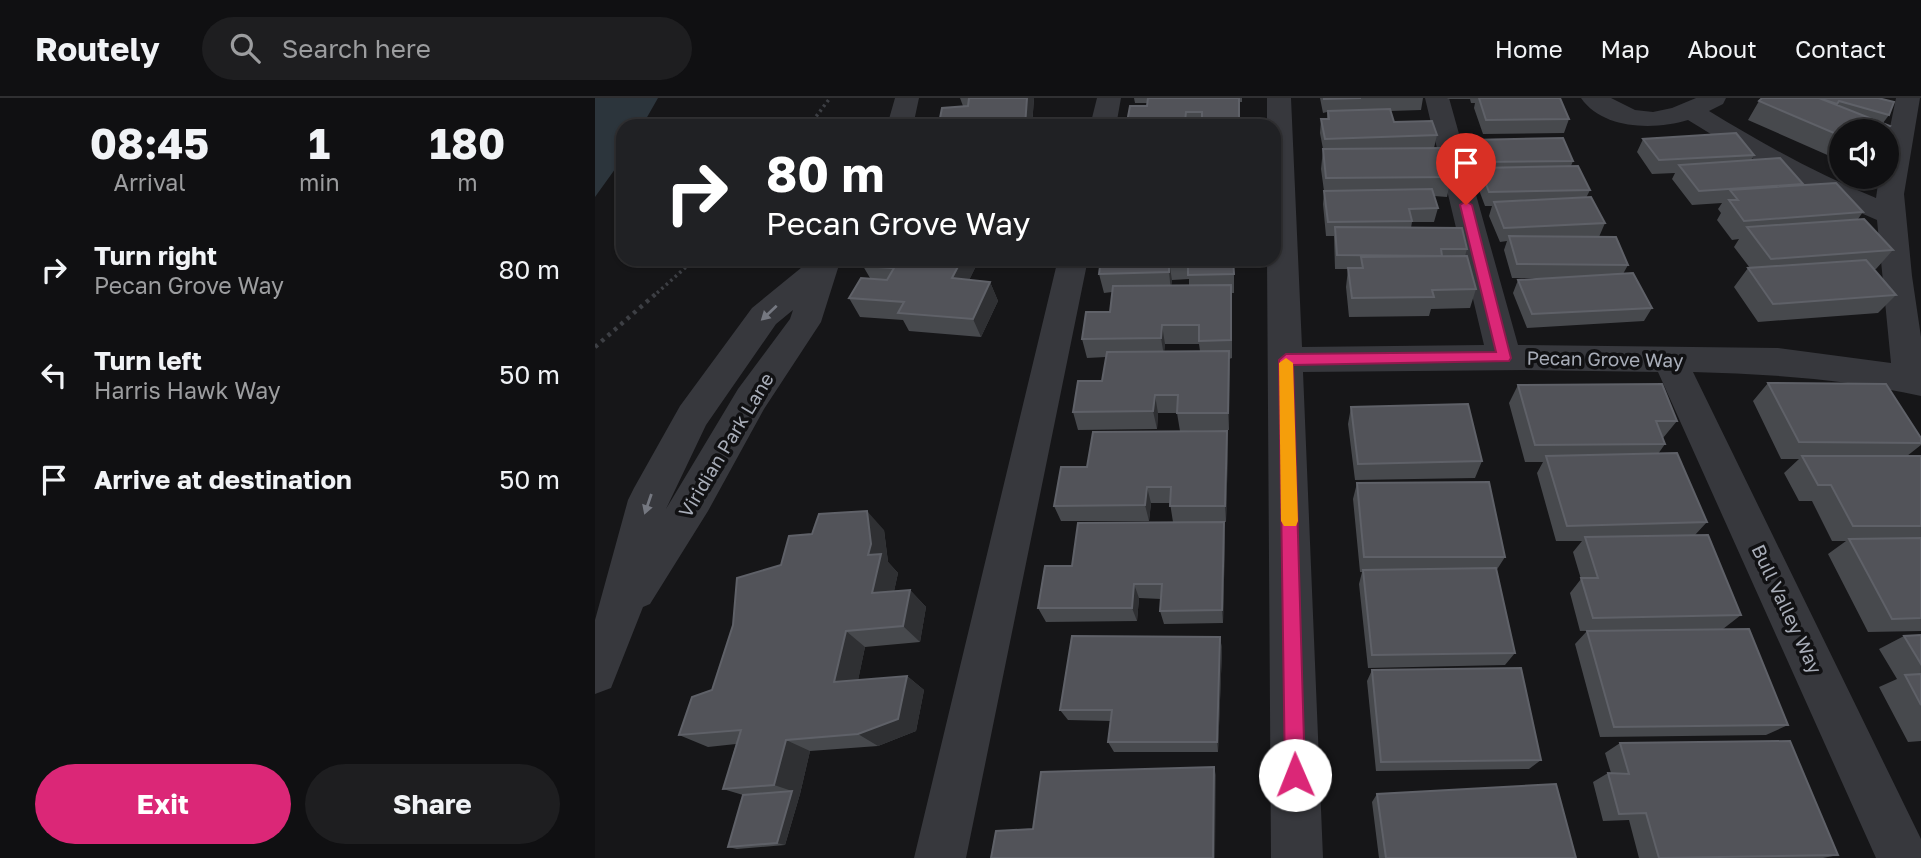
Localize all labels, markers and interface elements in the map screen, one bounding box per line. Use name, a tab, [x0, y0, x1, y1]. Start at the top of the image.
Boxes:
search box	[202, 17, 692, 80]
text: Routely	[35, 29, 160, 68]
icon: search	[226, 29, 264, 67]
text: Search here	[282, 33, 431, 64]
text: Home	[1495, 34, 1563, 63]
text: Map	[1601, 34, 1650, 63]
text: About	[1688, 34, 1757, 63]
text: Contact	[1795, 34, 1886, 63]
text: 08:45	[90, 118, 209, 168]
text: 1	[309, 118, 330, 168]
text: 180	[429, 118, 505, 168]
map controls	[1829, 119, 1899, 189]
button: sound	[1829, 119, 1899, 189]
pin	[1436, 133, 1496, 205]
text: 80 m	[766, 144, 884, 203]
icon: arrive	[1447, 144, 1485, 182]
icon: right	[651, 147, 742, 238]
text: Arrival	[113, 168, 186, 196]
text: min	[299, 168, 340, 196]
text: m	[457, 168, 478, 196]
text: Pecan Grove Way	[766, 204, 1030, 242]
text: Turn right	[94, 240, 217, 271]
icon: right	[35, 251, 73, 289]
text: 80 m	[499, 254, 560, 285]
text: Pecan Grove Way	[94, 271, 284, 299]
one-way arrow	[761, 304, 778, 320]
text: Turn left	[94, 345, 202, 376]
street label: Pecan Grove Way	[1526, 346, 1684, 371]
icon: left	[35, 356, 73, 394]
text: 50 m	[499, 359, 560, 390]
street label: Viridian Park Lane	[673, 368, 778, 521]
text: Harris Hawk Way	[94, 376, 281, 404]
icon: arrive	[35, 461, 73, 499]
text: Arrive at destination	[94, 464, 352, 495]
text: 50 m	[499, 464, 560, 495]
one-way arrow	[642, 493, 653, 514]
street label: Bull Valley Way	[1747, 541, 1828, 677]
position arrow	[1258, 738, 1332, 812]
button: Exit	[35, 764, 291, 844]
button: Share	[305, 764, 560, 844]

